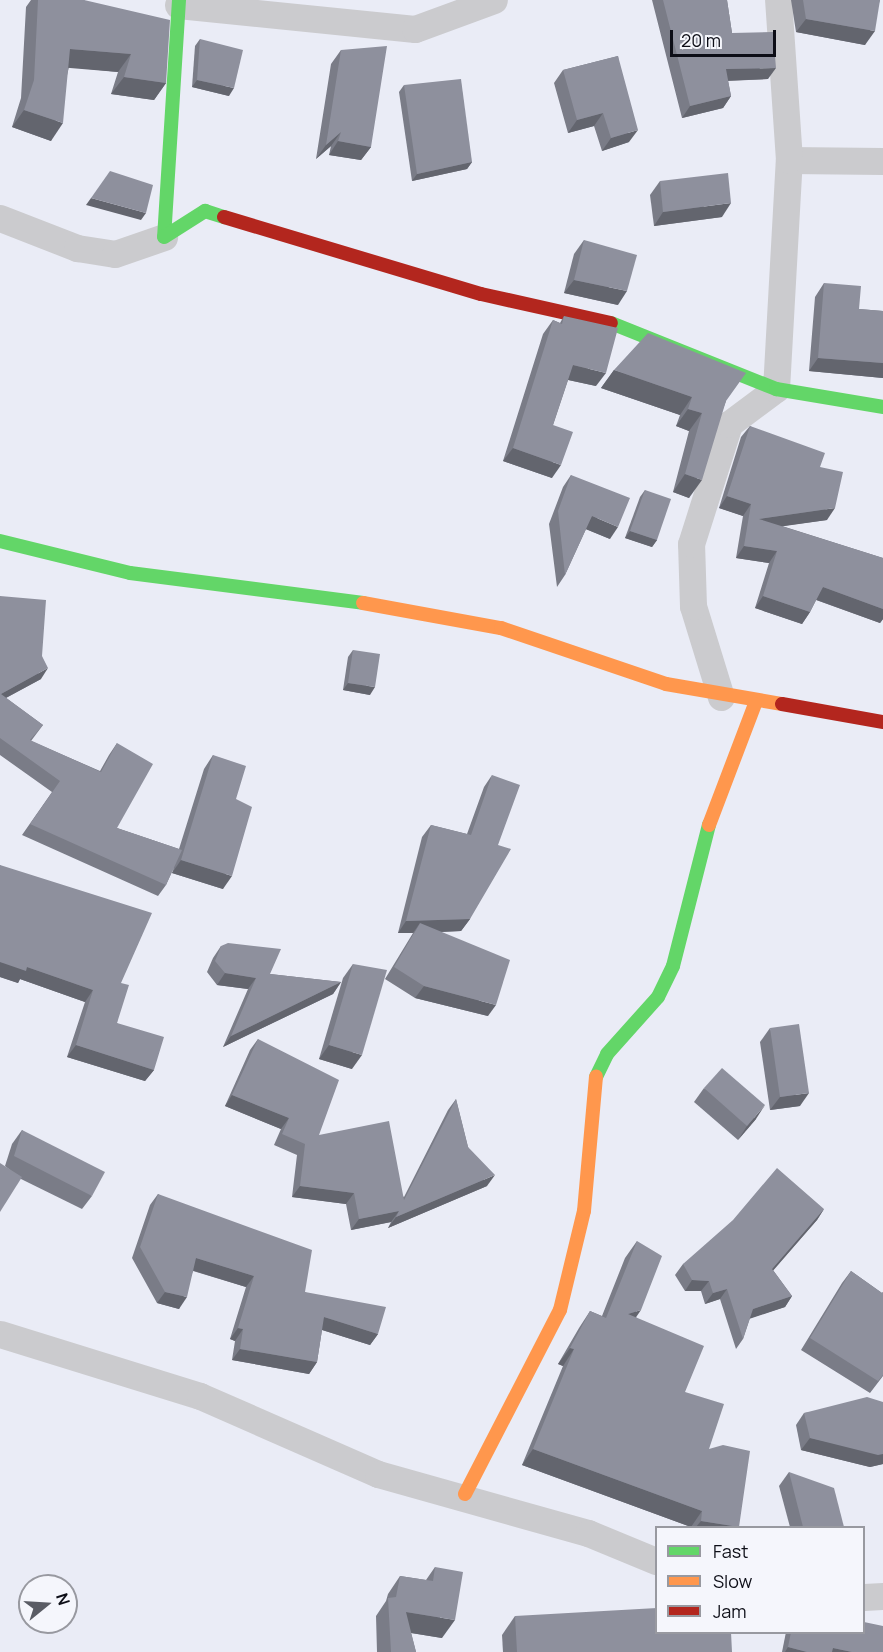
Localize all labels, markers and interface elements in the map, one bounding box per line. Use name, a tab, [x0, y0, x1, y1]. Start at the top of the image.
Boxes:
scale bar	[673, 18, 780, 56]
text: 20 m	[681, 28, 721, 52]
legend	[655, 1526, 865, 1634]
text: Fast	[713, 1539, 748, 1563]
text: Slow	[713, 1569, 752, 1593]
north arrow	[18, 1574, 78, 1634]
text: N	[51, 1590, 75, 1608]
text: Jam	[713, 1599, 747, 1623]

